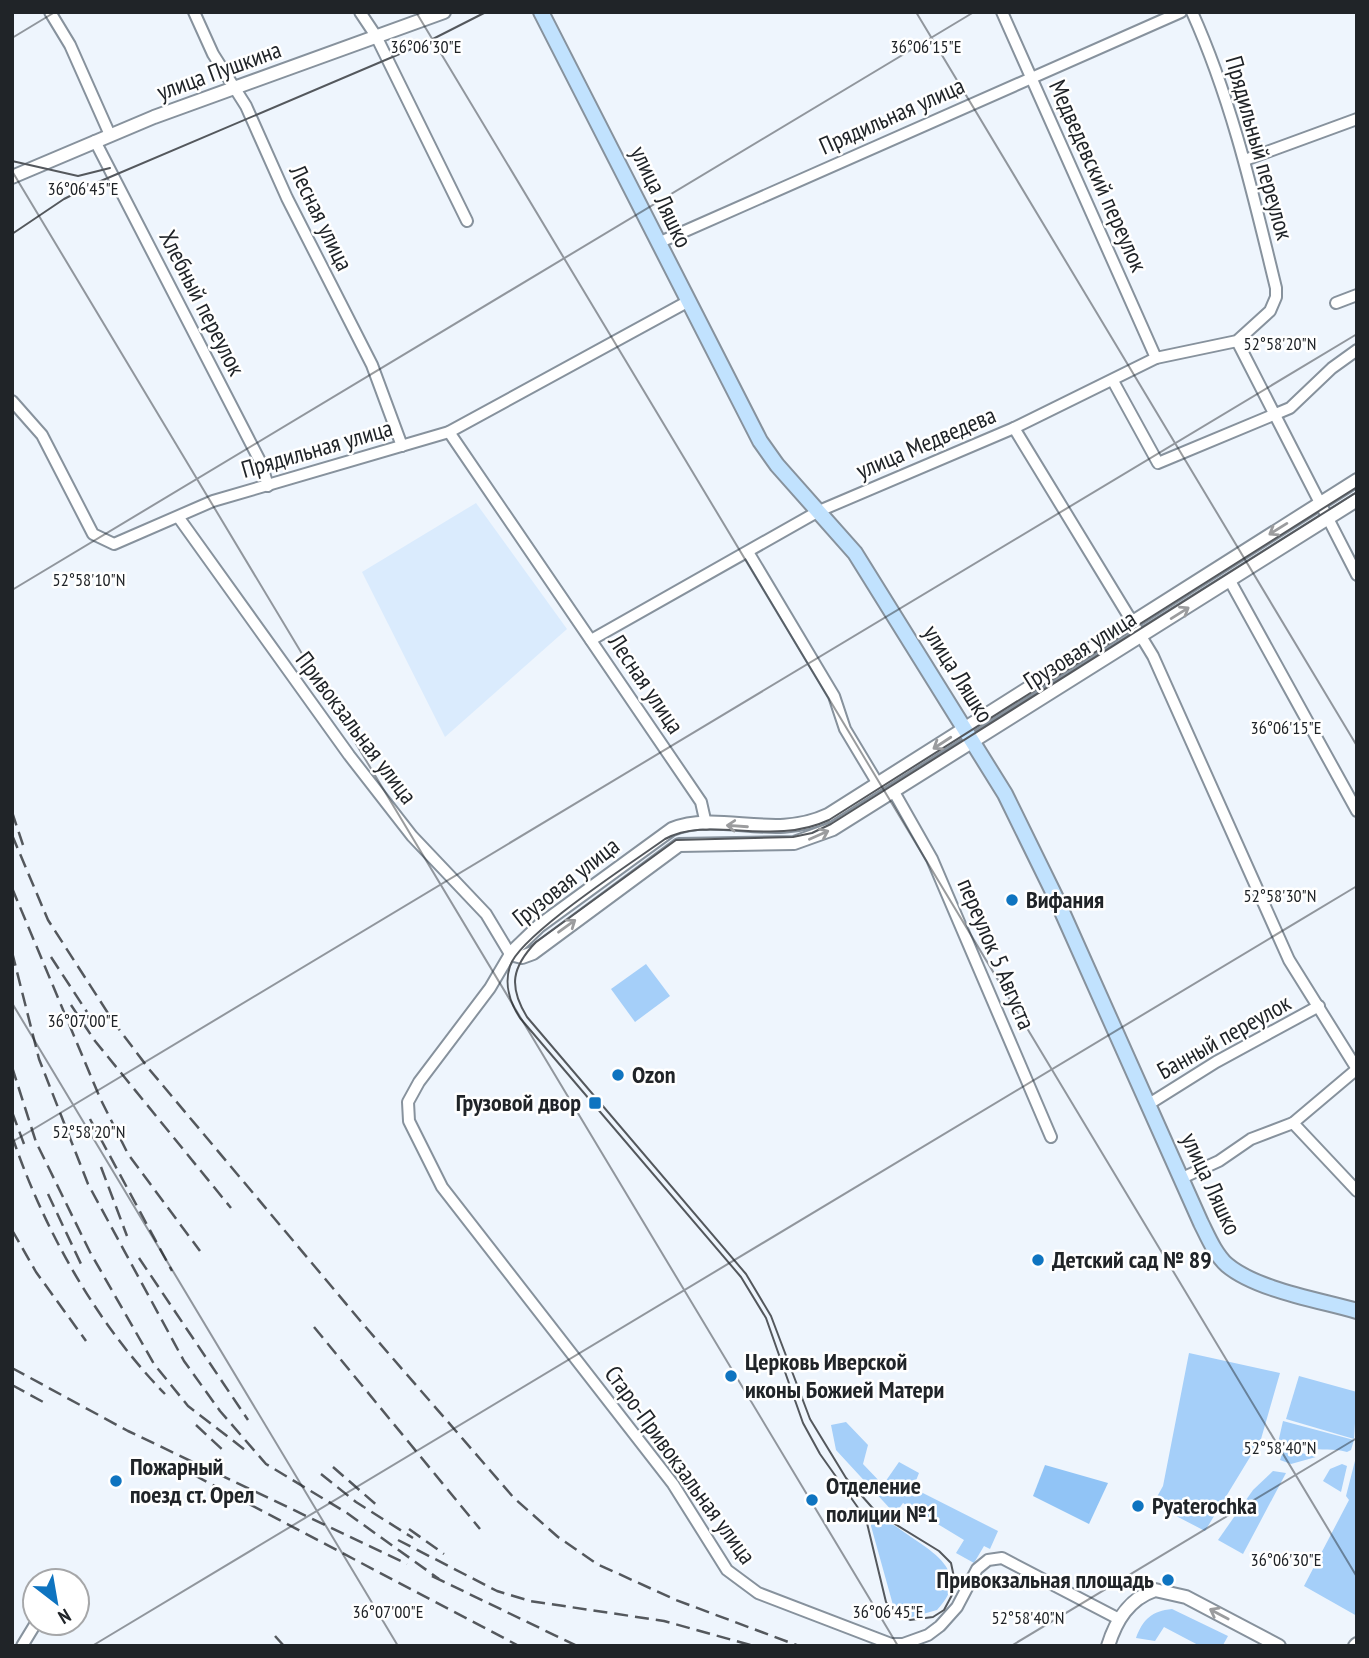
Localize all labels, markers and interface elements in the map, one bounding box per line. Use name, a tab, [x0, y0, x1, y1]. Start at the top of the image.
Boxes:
street label: улица Пушкина	[152, 34, 285, 107]
text: 36°06'30"E	[391, 35, 461, 58]
text: 36°06'15"E	[891, 35, 961, 58]
street label: Прядильный переулок	[1218, 52, 1301, 244]
street label: Прядильная улица	[814, 70, 969, 161]
street label: Медведевский переулок	[1042, 75, 1155, 277]
street label: улица Ляшко	[624, 141, 699, 253]
street label: Лесная улица	[282, 159, 360, 276]
text: 36°06'45"E	[48, 177, 118, 200]
street label: Хлебный переулок	[153, 225, 253, 381]
text: 52°58'20"N	[1244, 332, 1316, 355]
street label: улица Медведева	[851, 399, 1000, 486]
street label: Прядильная улица	[238, 412, 396, 485]
one-way arrow	[1269, 522, 1289, 536]
text: 52°58'10"N	[53, 568, 125, 591]
street label: Грузовая улица	[1018, 603, 1142, 696]
one-way arrow	[1169, 605, 1189, 619]
street label: улица Ляшко	[916, 619, 1001, 728]
street label: Лесная улица	[601, 627, 691, 740]
street label: Привокзальная улица	[289, 645, 424, 810]
text: 36°06'15"E	[1251, 716, 1321, 739]
one-way arrow	[932, 737, 952, 751]
one-way arrow	[726, 819, 749, 832]
one-way arrow	[808, 828, 830, 841]
street label: Грузовая улица	[506, 830, 625, 933]
street label: переулок 5 Августа	[951, 873, 1042, 1034]
place label: Вифания	[1026, 884, 1104, 915]
text: 52°58'30"N	[1244, 884, 1316, 907]
marker: Вифания	[1004, 892, 1020, 908]
one-way arrow	[558, 918, 576, 933]
street label: Банный переулок	[1152, 987, 1297, 1086]
text: 36°07'00"E	[48, 1009, 118, 1032]
place label: Ozon	[632, 1059, 675, 1090]
marker: Ozon	[610, 1067, 626, 1083]
place label: Грузовой двор	[456, 1087, 581, 1118]
marker: Грузовой двор	[587, 1095, 603, 1111]
text: 52°58'20"N	[53, 1120, 125, 1143]
street label: улица Ляшко	[1174, 1128, 1249, 1240]
place label: Детский сад № 89	[1052, 1244, 1212, 1275]
marker: Детский сад № 89	[1030, 1252, 1046, 1268]
place label: Церковь Иверской иконы Божией Матери	[745, 1346, 944, 1405]
street label: Старо-Привокзальная улица	[598, 1359, 763, 1570]
marker: Церковь Иверской иконы Божией Матери	[723, 1368, 739, 1384]
text: 52°58'40"N	[1244, 1436, 1316, 1459]
place label: Пожарный поезд ст. Орел	[130, 1451, 254, 1510]
place label: Отделение полиции №1	[826, 1470, 938, 1529]
marker: Пожарный поезд ст. Орел	[108, 1473, 124, 1489]
place label: Pyaterochka	[1152, 1490, 1257, 1521]
marker: Отделение полиции №1	[804, 1492, 820, 1508]
marker: Pyaterochka	[1130, 1498, 1146, 1514]
text: 36°06'30"E	[1251, 1548, 1321, 1571]
place label: Привокзальная площадь	[937, 1564, 1154, 1595]
north arrow	[21, 1567, 91, 1637]
marker: Привокзальная площадь	[1160, 1572, 1176, 1588]
text: 36°07'00"E	[353, 1600, 423, 1623]
text: 36°06'45"E	[853, 1600, 923, 1623]
text: N	[54, 1604, 75, 1630]
text: 52°58'40"N	[992, 1606, 1064, 1629]
one-way arrow	[1209, 1607, 1230, 1620]

